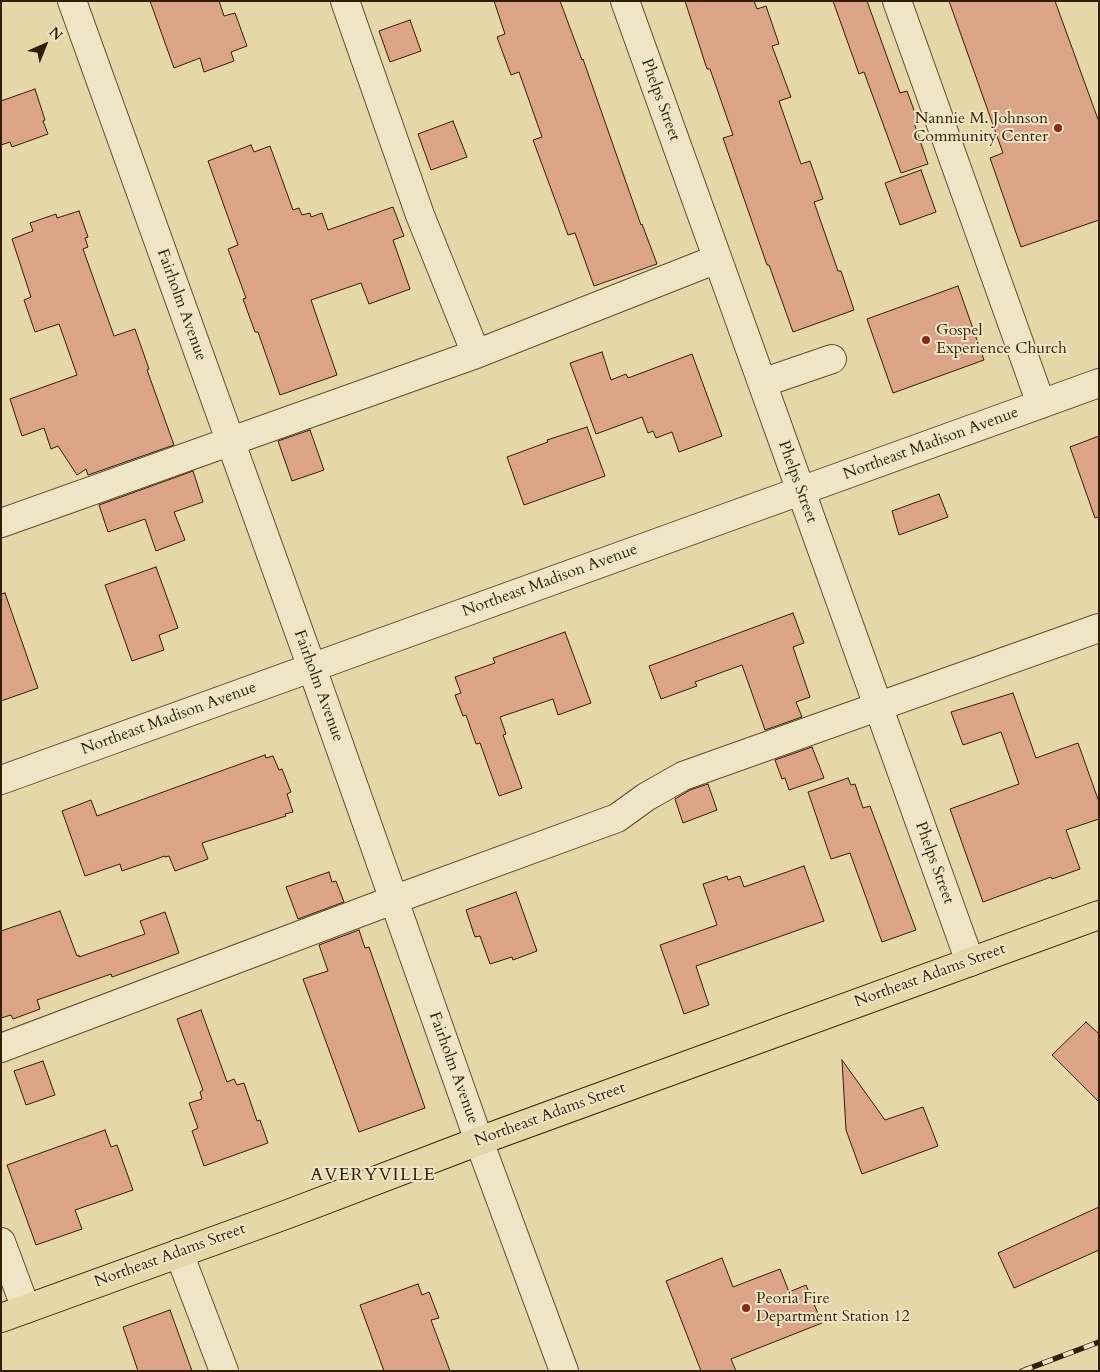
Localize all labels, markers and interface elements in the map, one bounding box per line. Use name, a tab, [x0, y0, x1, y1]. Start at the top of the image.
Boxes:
north arrow	[20, 20, 70, 70]
text: N	[45, 23, 67, 45]
street label: Phelps Street	[636, 56, 684, 144]
place label: Nannie M. Johnson Community Center	[913, 109, 1048, 147]
marker: Nannie M. Johnson Community Center	[1052, 122, 1064, 134]
street label: Fairholm Avenue	[152, 246, 210, 364]
place label: Gospel Experience Church	[936, 321, 1067, 359]
marker: Gospel Experience Church	[920, 334, 932, 346]
street label: Northeast Madison Avenue	[841, 403, 1021, 485]
street label: Phelps Street	[773, 438, 821, 526]
street label: Northeast Madison Avenue	[460, 540, 640, 622]
street label: Fairholm Avenue	[289, 627, 347, 745]
street label: Northeast Madison Avenue	[79, 678, 259, 760]
street label: Phelps Street	[910, 819, 958, 907]
street label: Northeast Adams Street	[852, 940, 1008, 1012]
street label: Fairholm Avenue	[424, 1009, 482, 1127]
street label: Northeast Adams Street	[472, 1079, 628, 1151]
district label: AVERYVILLE	[309, 1165, 437, 1187]
street label: Northeast Adams Street	[92, 1220, 248, 1292]
place label: Peoria Fire Department Station 12	[756, 1289, 910, 1327]
marker: Peoria Fire Department Station 12	[740, 1302, 752, 1314]

